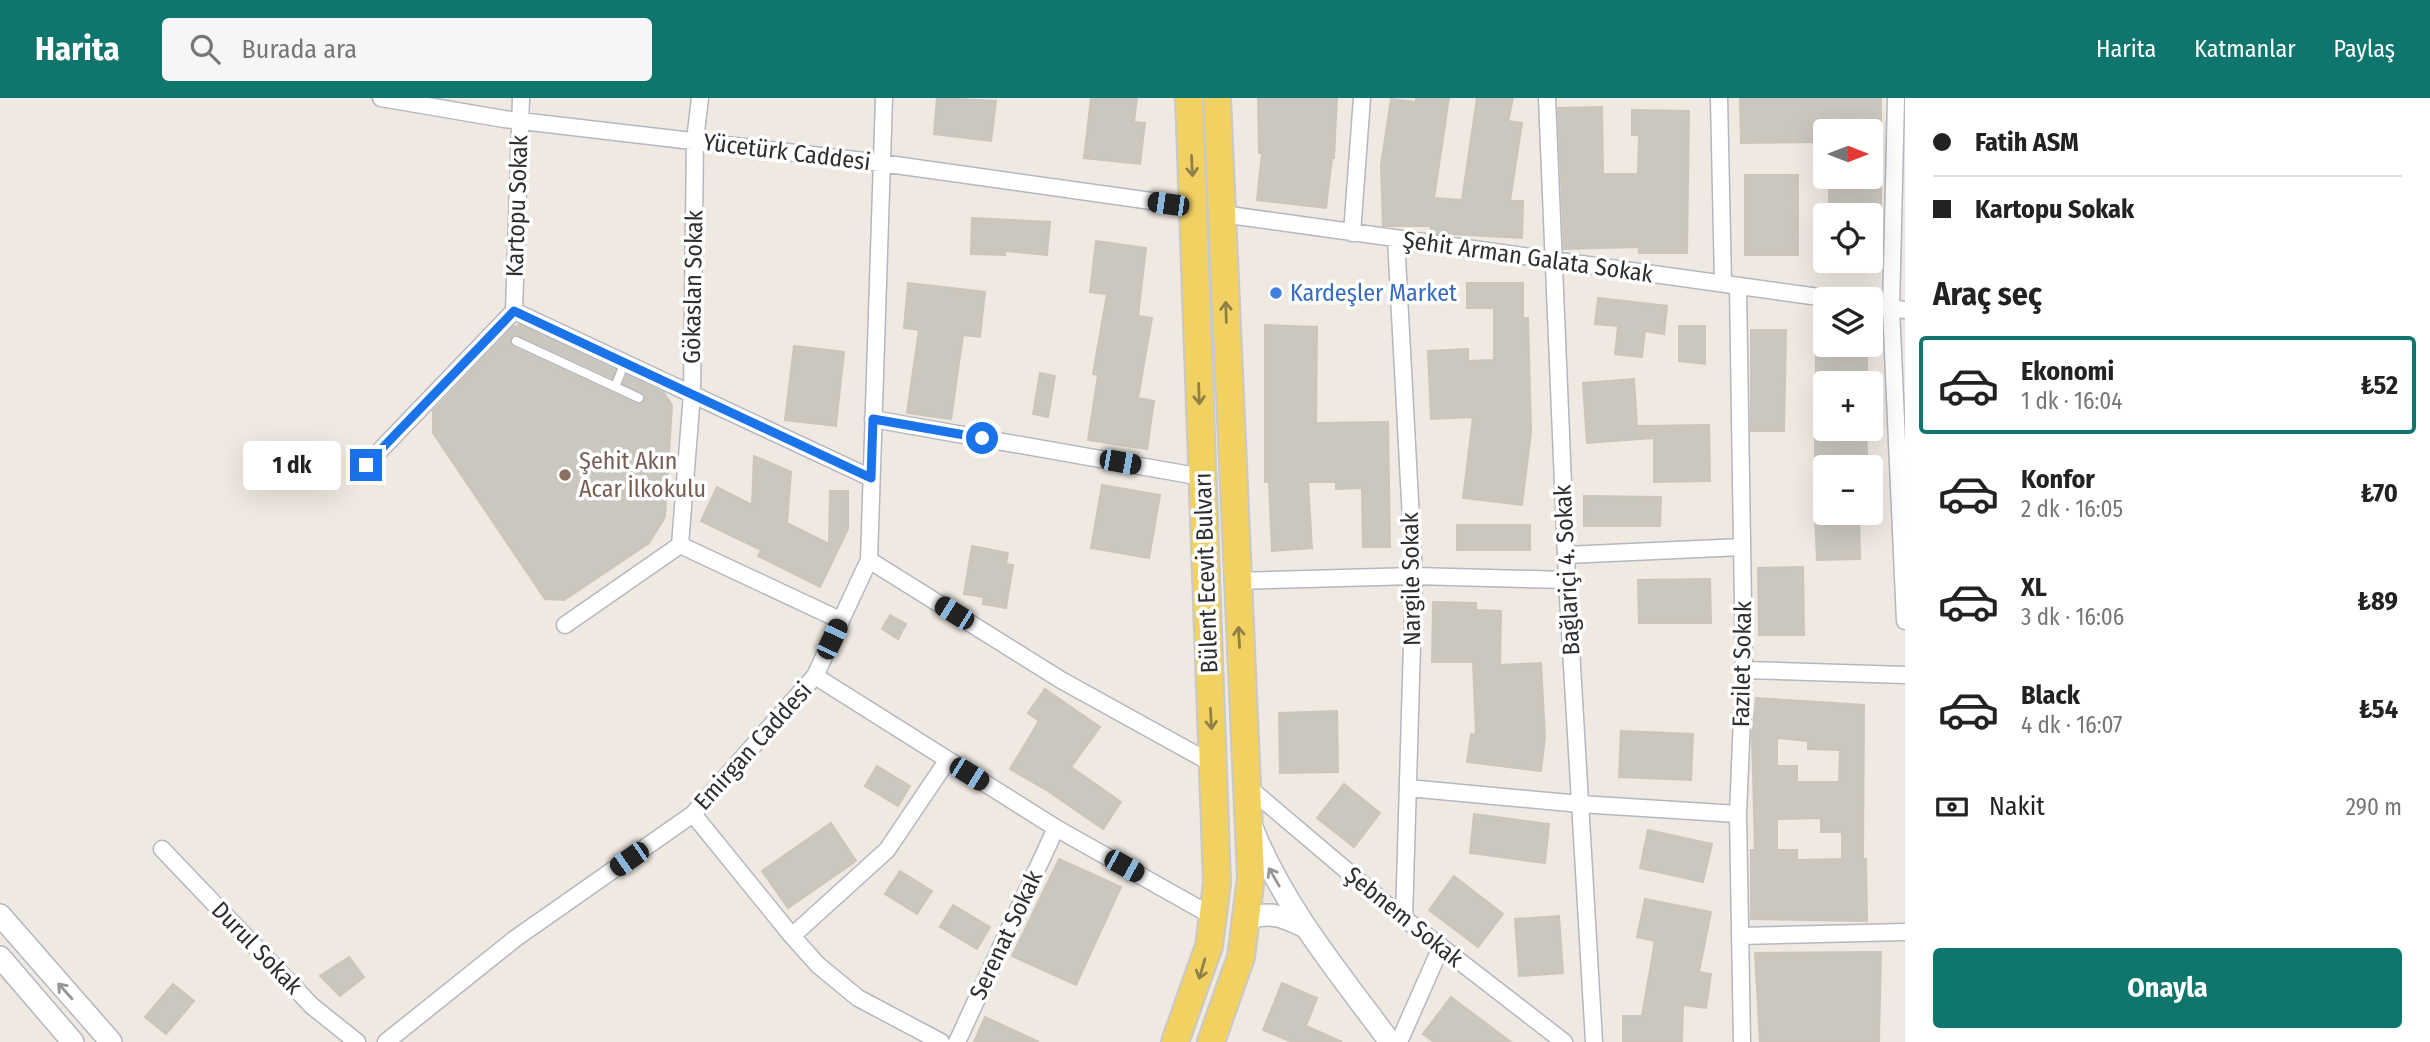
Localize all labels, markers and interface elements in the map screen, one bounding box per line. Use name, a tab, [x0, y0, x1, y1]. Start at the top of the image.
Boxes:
search box	[162, 18, 652, 81]
text: Harita	[35, 29, 120, 69]
icon: search	[186, 30, 224, 68]
text: Burada ara	[242, 34, 357, 65]
text: Harita	[2096, 35, 2156, 63]
text: Katmanlar	[2194, 35, 2296, 63]
text: Paylaş	[2334, 35, 2395, 63]
north arrow	[1813, 119, 1883, 189]
map controls	[1813, 119, 1883, 525]
text: Fatih ASM	[1975, 127, 2079, 158]
street label: Yücetürk Caddesi	[702, 128, 872, 176]
street label: Kartopu Sokak	[501, 134, 533, 277]
one-way arrow	[1185, 154, 1198, 177]
car	[1146, 191, 1191, 217]
text: Kartopu Sokak	[1975, 194, 2134, 225]
button: locate	[1813, 203, 1883, 273]
street label: Gökaslan Sokak	[678, 209, 708, 364]
street label: Şehit Arman Galata Sokak	[1401, 226, 1656, 289]
text: Araç seç	[1933, 275, 2042, 313]
place label: Kardeşler Market	[1290, 279, 1457, 307]
marker: Kardeşler Market	[1268, 285, 1284, 301]
button: layers	[1813, 287, 1883, 357]
one-way arrow	[1220, 301, 1233, 324]
icon: car	[1937, 354, 2000, 417]
text: Ekonomi	[2021, 356, 2114, 387]
text: ₺52	[2360, 370, 2398, 401]
button: +	[1813, 371, 1883, 441]
one-way arrow	[1193, 382, 1206, 405]
text: 1 dk · 16:04	[2021, 387, 2122, 415]
route start	[966, 422, 998, 454]
callout: 1 dk	[244, 440, 342, 490]
place label: Şehit Akın Acar İlkokulu	[579, 447, 706, 503]
car	[1098, 448, 1143, 476]
route end	[350, 449, 382, 481]
text: 1 dk	[273, 451, 311, 479]
button: −	[1813, 455, 1883, 525]
icon: car	[1937, 462, 2000, 525]
text: Konfor	[2021, 464, 2095, 495]
marker: Şehit Akın Acar İlkokulu	[557, 467, 573, 483]
street label: Bülent Ecevit Bulvarı	[1189, 472, 1223, 674]
text: ₺70	[2361, 478, 2398, 509]
street label: Bağlariçi 4. Sokak	[1549, 483, 1585, 656]
text: 2 dk · 16:05	[2021, 495, 2123, 523]
street label: Nargile Sokak	[1396, 511, 1426, 646]
icon: car	[1937, 570, 2000, 633]
text: XL	[2021, 572, 2047, 603]
text: ₺89	[2357, 586, 2398, 617]
car	[931, 593, 978, 633]
street label: Fazilet Sokak	[1727, 600, 1757, 727]
text: 3 dk · 16:06	[2021, 603, 2124, 631]
car	[814, 616, 851, 662]
one-way arrow	[1232, 626, 1245, 649]
street label: Emirgan Caddesi	[688, 676, 818, 816]
icon: car	[1937, 678, 2000, 741]
text: Black	[2021, 680, 2080, 711]
text: ₺54	[2359, 694, 2398, 725]
one-way arrow	[1205, 707, 1218, 730]
text: 4 dk · 16:07	[2021, 711, 2122, 739]
car	[946, 754, 993, 794]
icon: cash	[1933, 788, 1971, 826]
text: Nakit	[1989, 791, 2045, 822]
text: 290 m	[2346, 793, 2402, 821]
car	[606, 838, 653, 880]
car	[1101, 847, 1148, 885]
street label: Şebnem Sokak	[1339, 861, 1469, 974]
street label: Serenat Sokak	[964, 865, 1049, 1004]
one-way arrow	[1267, 867, 1281, 887]
street label: Durul Sokak	[206, 896, 309, 1001]
button: Onayla	[1933, 948, 2402, 1028]
one-way arrow	[1195, 958, 1208, 980]
one-way arrow	[57, 982, 73, 1000]

